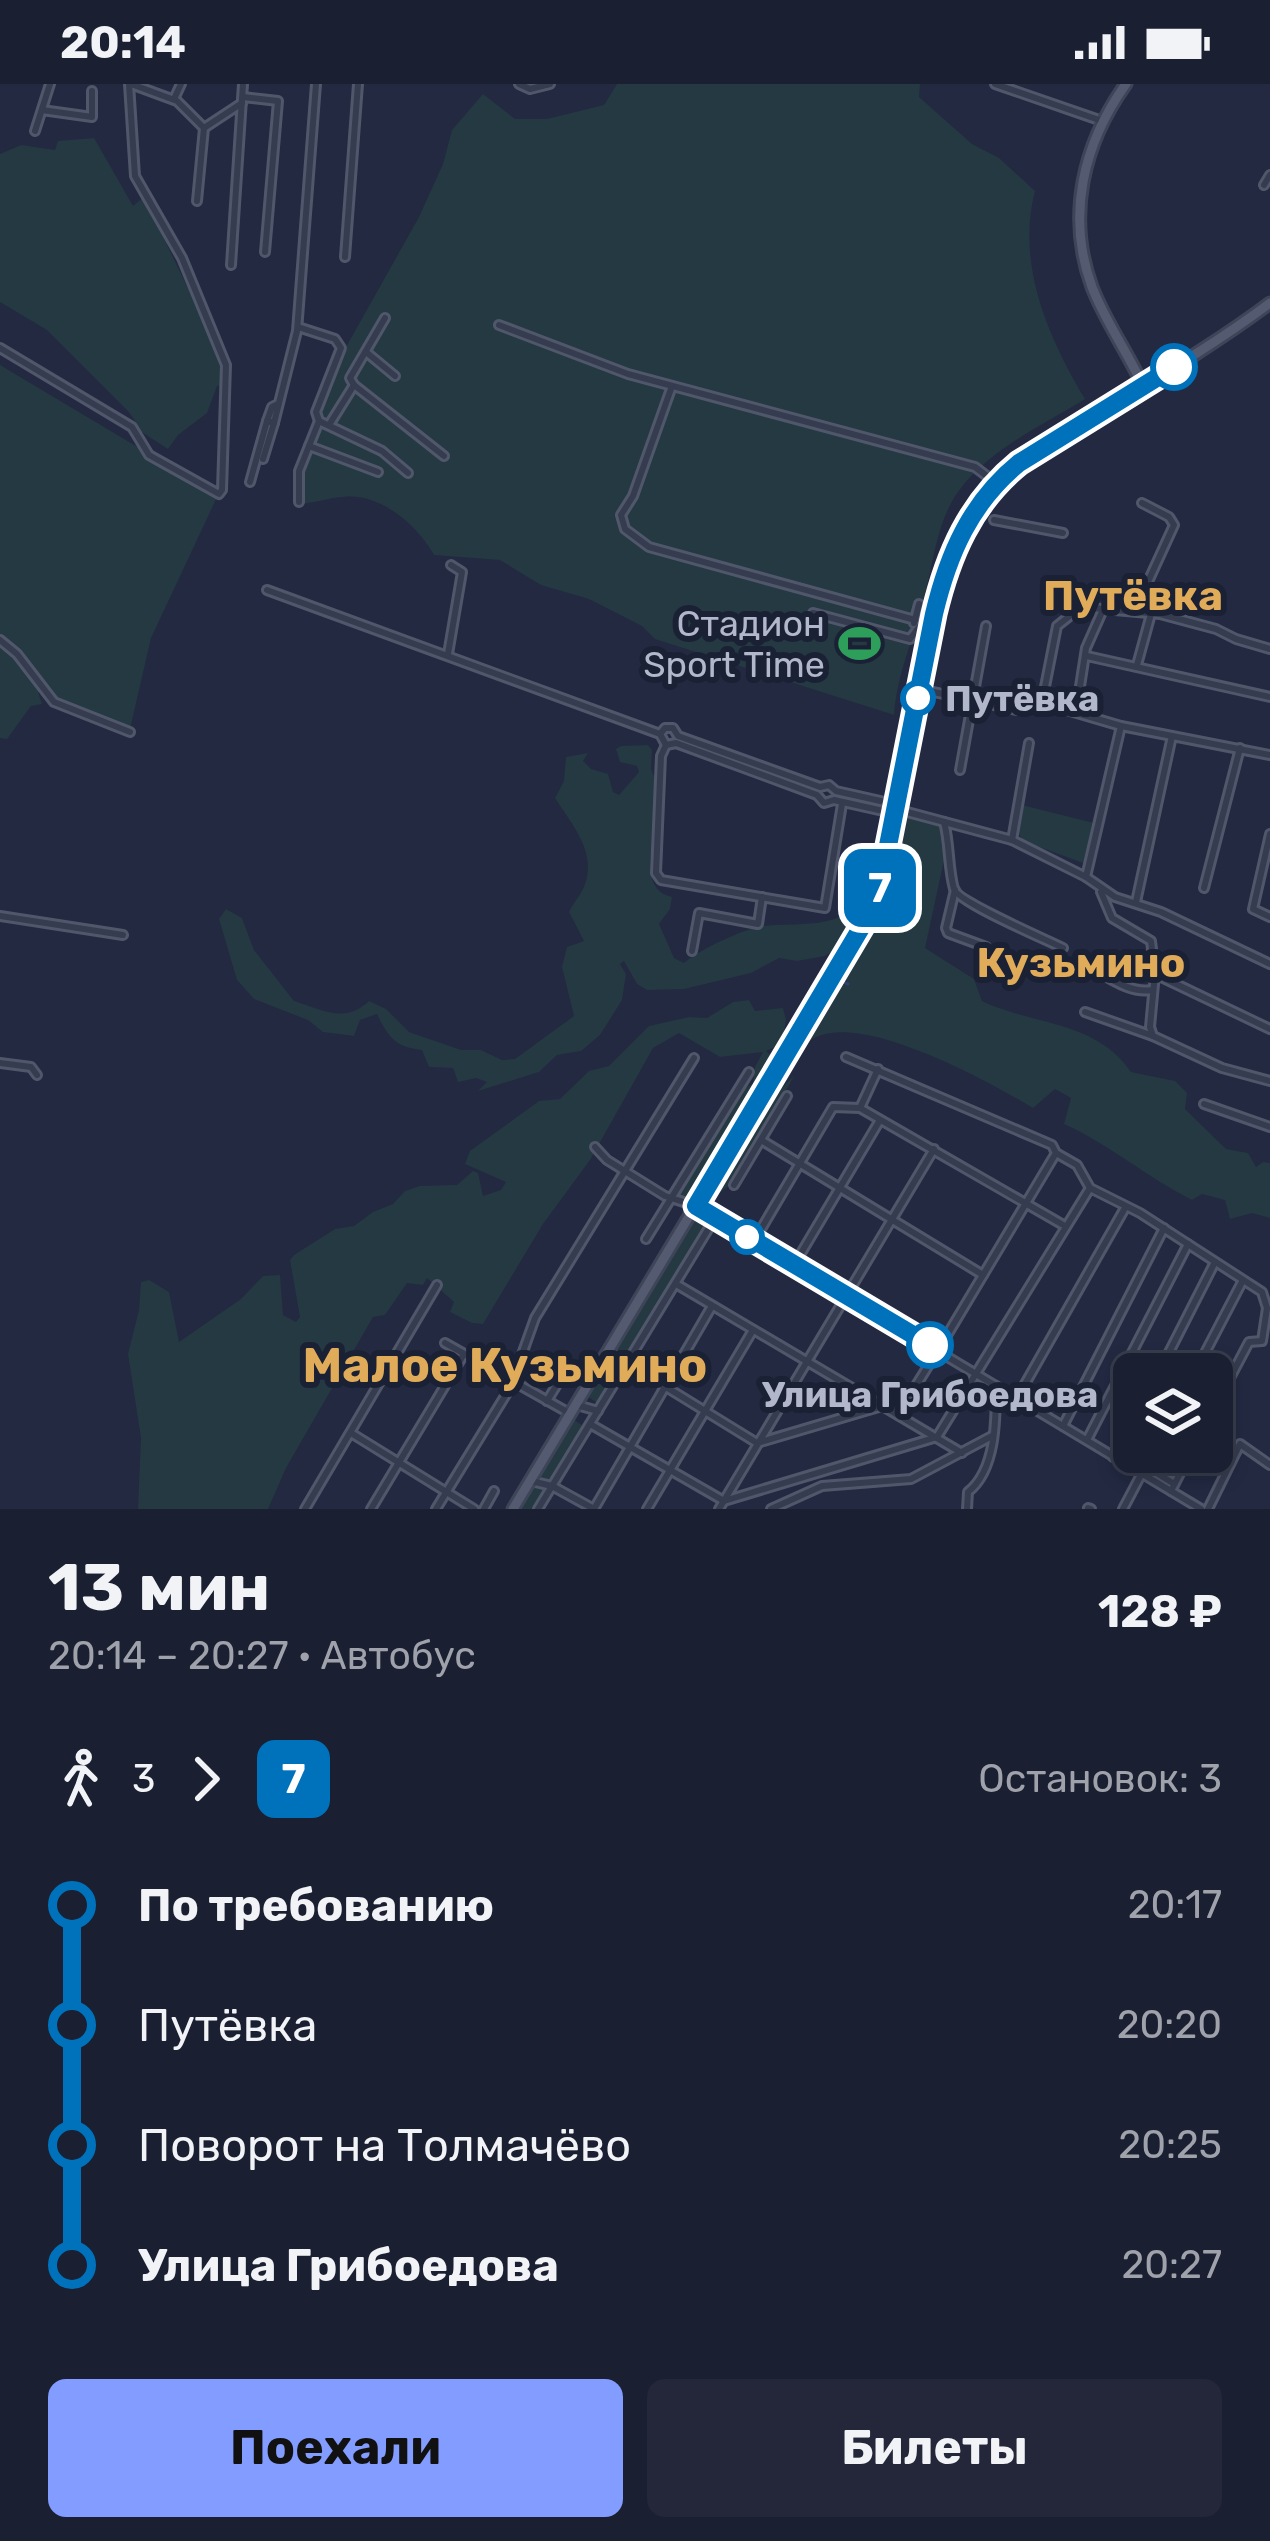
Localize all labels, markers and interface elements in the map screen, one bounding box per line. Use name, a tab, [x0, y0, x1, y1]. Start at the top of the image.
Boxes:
text: 20:14	[60, 16, 186, 69]
unlabelled marker	[1152, 345, 1196, 389]
district label: Путёвка	[1043, 571, 1223, 621]
place label: Стадион Sport Time	[643, 602, 825, 686]
sports icon: Стадион Sport Time	[836, 621, 882, 667]
place label: Путёвка	[945, 677, 1099, 720]
marker: Путёвка	[902, 682, 934, 714]
line badge: 7	[841, 849, 919, 927]
text: 7	[868, 863, 892, 913]
district label: Кузьмино	[977, 938, 1185, 988]
unlabelled marker	[731, 1221, 763, 1253]
marker: Улица Грибоедова	[908, 1323, 952, 1367]
district label: Малое Кузьмино	[303, 1337, 707, 1394]
map controls	[1113, 1353, 1233, 1473]
button: layers	[1113, 1353, 1233, 1473]
place label: Улица Грибоедова	[762, 1373, 1098, 1416]
text: 13 мин	[48, 1548, 270, 1627]
text: 128 ₽	[1098, 1585, 1222, 1638]
text: 20:14 – 20:27 · Автобус	[48, 1633, 476, 1679]
icon: walk	[48, 1746, 114, 1812]
icon: forward	[173, 1746, 239, 1812]
text: 7	[281, 1754, 306, 1804]
text: 3	[132, 1756, 155, 1802]
text: Остановок: 3	[978, 1756, 1222, 1802]
text: По требованию	[138, 1879, 494, 1932]
text: 20:17	[1128, 1882, 1222, 1928]
text: Путёвка	[138, 1999, 317, 2052]
text: 20:20	[1117, 2002, 1222, 2048]
text: Поворот на Толмачёво	[138, 2119, 631, 2172]
text: 20:25	[1118, 2122, 1222, 2168]
text: Улица Грибоедова	[138, 2239, 559, 2292]
text: 20:27	[1121, 2242, 1222, 2288]
button: Поехали	[48, 2379, 623, 2517]
button: Билеты	[647, 2379, 1222, 2517]

